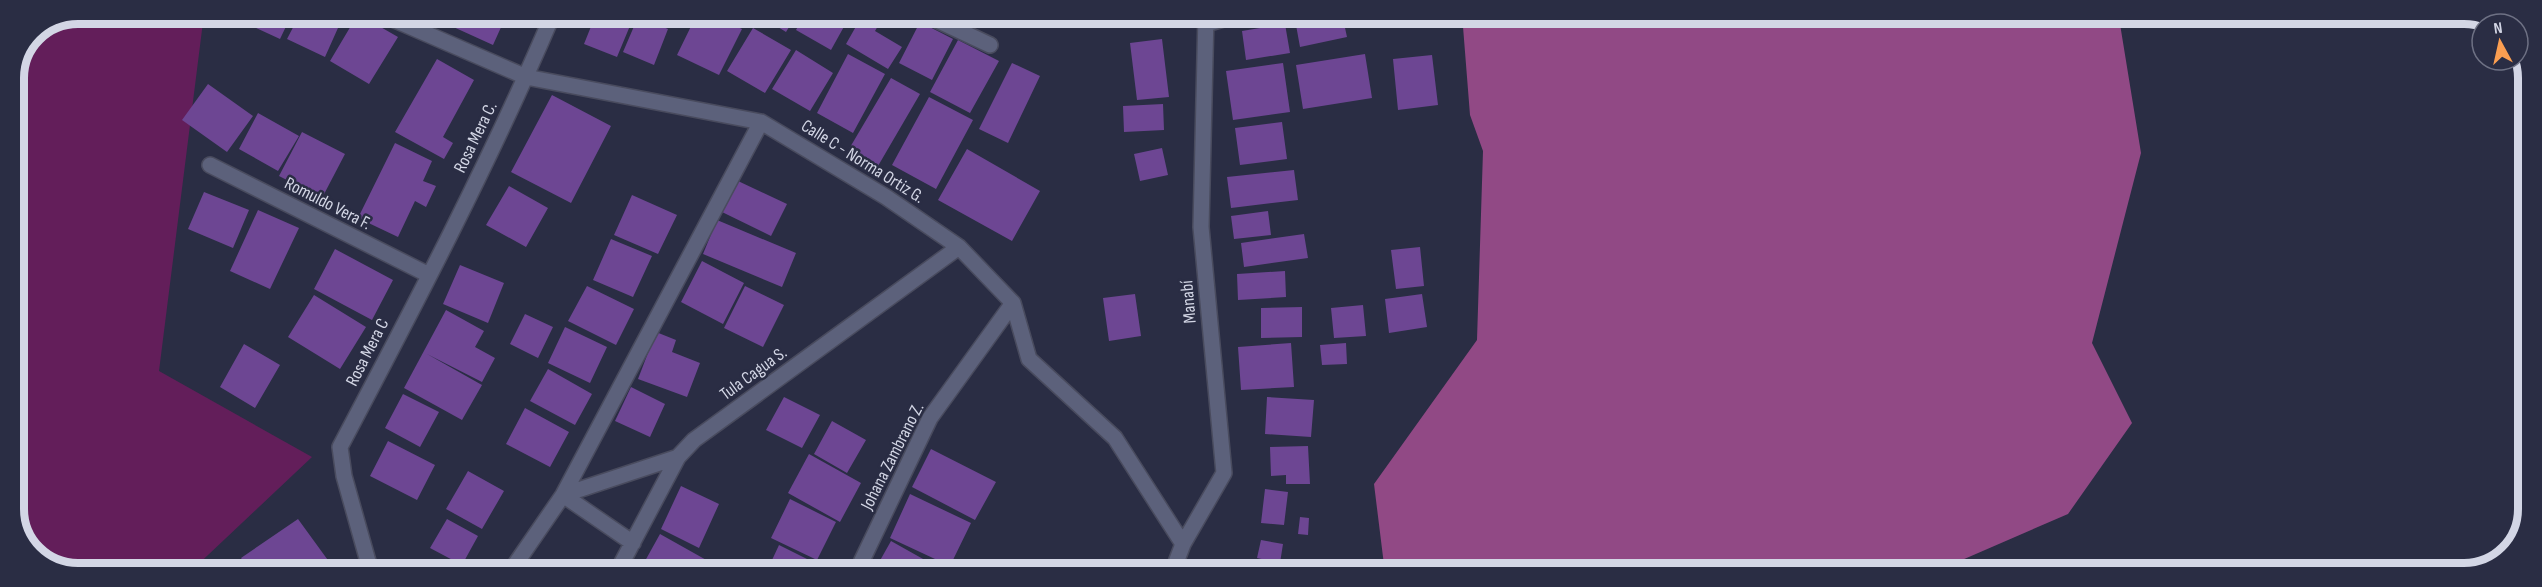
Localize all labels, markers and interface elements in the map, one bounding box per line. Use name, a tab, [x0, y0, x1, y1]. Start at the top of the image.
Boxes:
north arrow	[2470, 12, 2530, 72]
text: N	[2493, 19, 2504, 39]
street label: Rosa Mera C.	[449, 98, 502, 176]
street label: Calle C - Norma Ortiz G.	[797, 115, 928, 208]
street label: Romuldo Vera F.	[281, 173, 375, 234]
street label: Manabí	[1176, 279, 1201, 324]
street label: Rosa Mera C	[341, 315, 393, 390]
street label: Tula Cagua S.	[716, 342, 791, 405]
street label: Johana Zambrano Z.	[856, 399, 928, 514]

